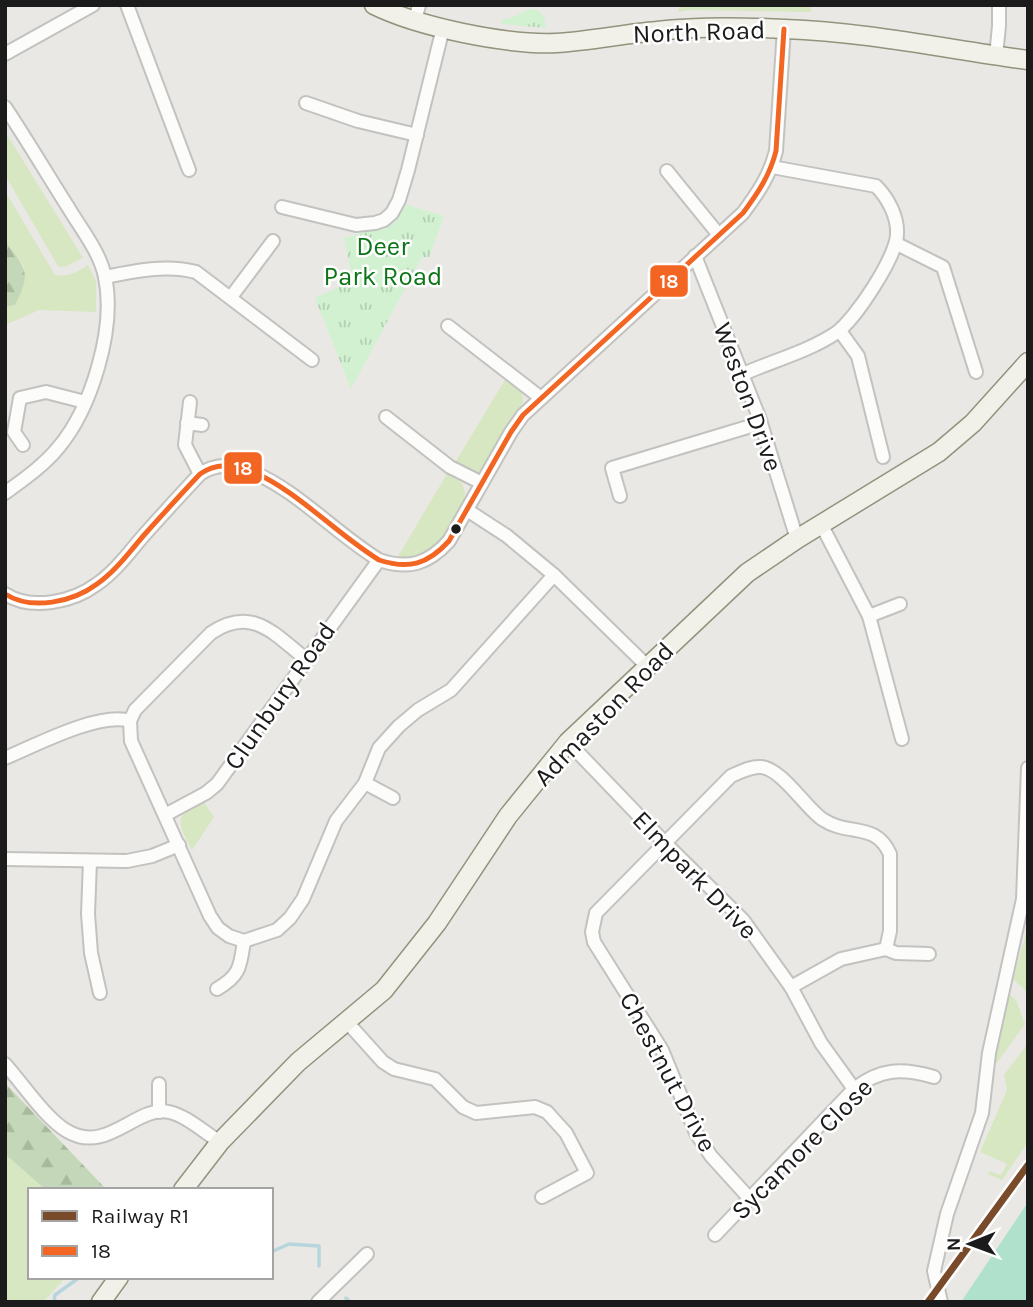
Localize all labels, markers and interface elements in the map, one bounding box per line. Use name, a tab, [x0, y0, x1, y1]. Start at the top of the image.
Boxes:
street label: North Road	[632, 14, 766, 50]
park label: Deer Park Road	[324, 231, 442, 292]
line badge: 18	[649, 264, 689, 298]
text: 18	[659, 271, 679, 293]
street label: Weston Drive	[707, 318, 789, 476]
line badge: 18	[223, 451, 263, 485]
text: 18	[233, 458, 253, 480]
unlabelled marker	[449, 522, 463, 536]
street label: Clunbury Road	[218, 616, 342, 776]
street label: Admaston Road	[527, 635, 681, 793]
street label: Elmpark Drive	[626, 804, 764, 946]
street label: Chestnut Drive	[613, 987, 723, 1157]
street label: Sycamore Close	[725, 1072, 879, 1226]
legend	[28, 1188, 273, 1279]
text: Railway R1	[91, 1204, 189, 1228]
north arrow	[935, 1209, 1005, 1279]
text: N	[943, 1237, 965, 1251]
text: 18	[91, 1239, 111, 1263]

